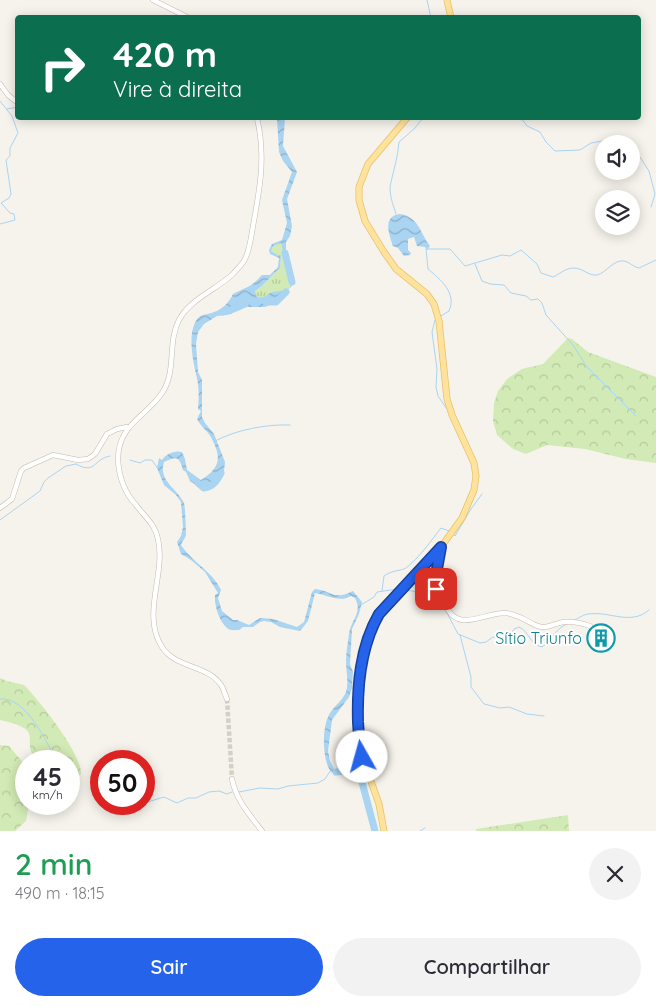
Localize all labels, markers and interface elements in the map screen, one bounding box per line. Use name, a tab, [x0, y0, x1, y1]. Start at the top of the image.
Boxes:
text: 420 m	[113, 32, 217, 76]
icon: right	[30, 35, 95, 100]
text: Vire à direita	[113, 75, 242, 103]
map controls	[595, 135, 640, 235]
button: sound	[595, 135, 640, 180]
button: layers	[595, 190, 640, 235]
pin	[415, 568, 457, 610]
icon: arrive	[422, 575, 450, 603]
building icon: Sítio Triunfo	[586, 623, 616, 653]
place label: Sítio Triunfo	[495, 628, 582, 648]
position arrow	[335, 730, 387, 782]
speed limit sign: 50	[90, 750, 155, 815]
text: 45	[33, 761, 62, 792]
text: km/h	[32, 787, 63, 802]
text: 2 min	[15, 845, 92, 883]
button: close	[589, 848, 641, 900]
text: 490 m · 18:15	[15, 883, 105, 903]
button: Sair	[15, 938, 323, 996]
button: Compartilhar	[333, 938, 641, 996]

